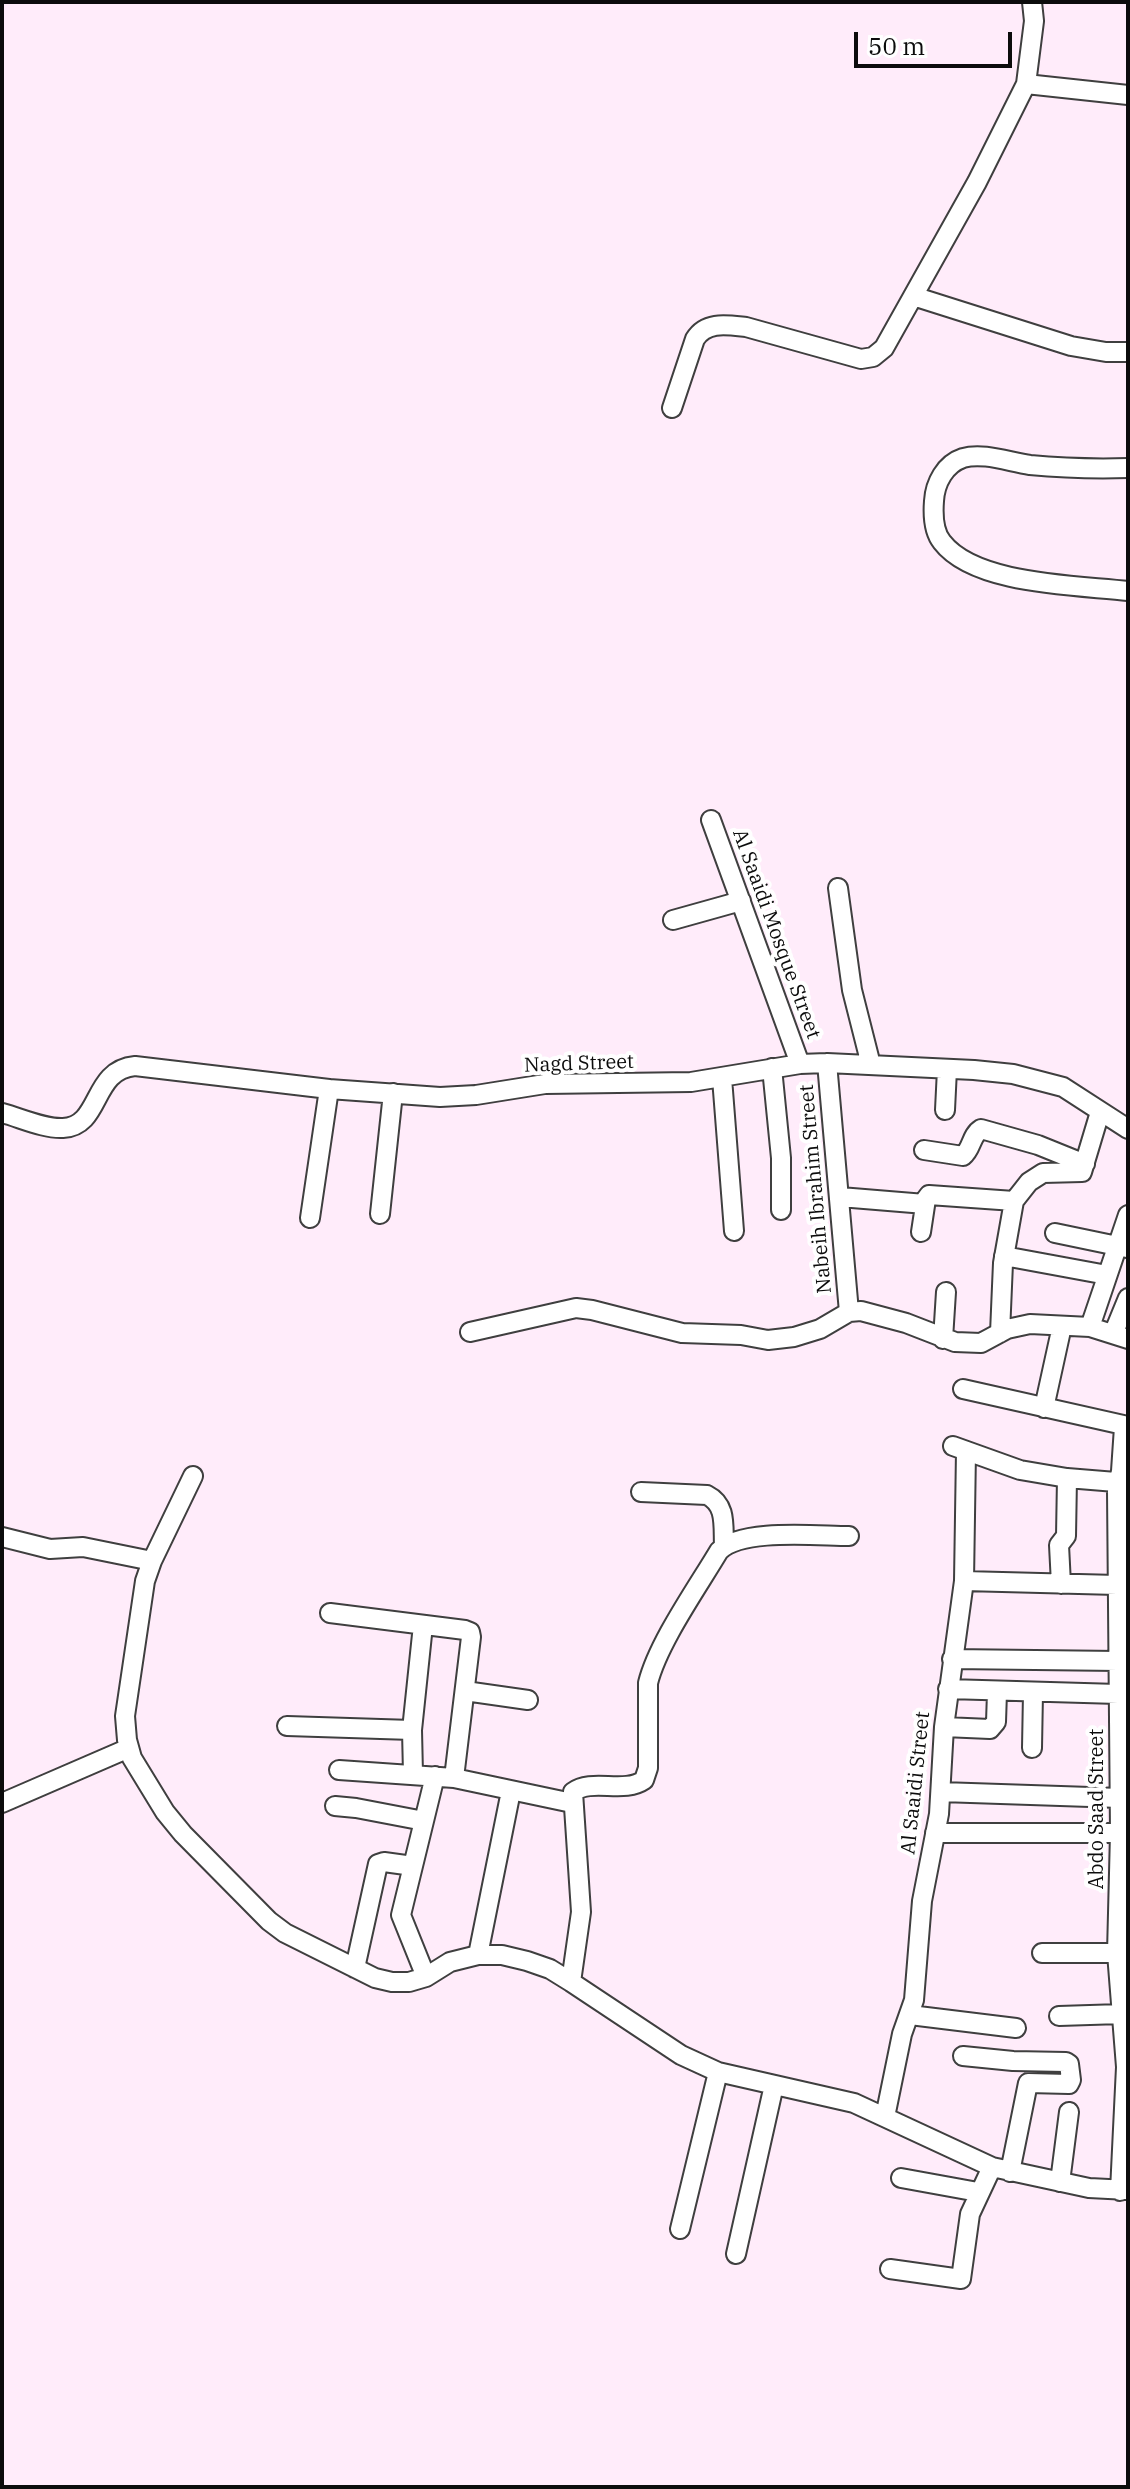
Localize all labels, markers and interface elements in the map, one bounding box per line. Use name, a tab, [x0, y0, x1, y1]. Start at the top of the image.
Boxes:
scale bar	[858, 16, 1016, 66]
text: 50 m	[868, 30, 925, 62]
street label: Al Saaidi Mosque Street	[727, 826, 825, 1042]
street label: Nagd Street	[524, 1050, 634, 1078]
street label: Nabeih Ibrahim Street	[795, 1083, 837, 1295]
street label: Al Saaidi Street	[897, 1710, 935, 1856]
street label: Abdo Saad Street	[1085, 1729, 1109, 1889]

